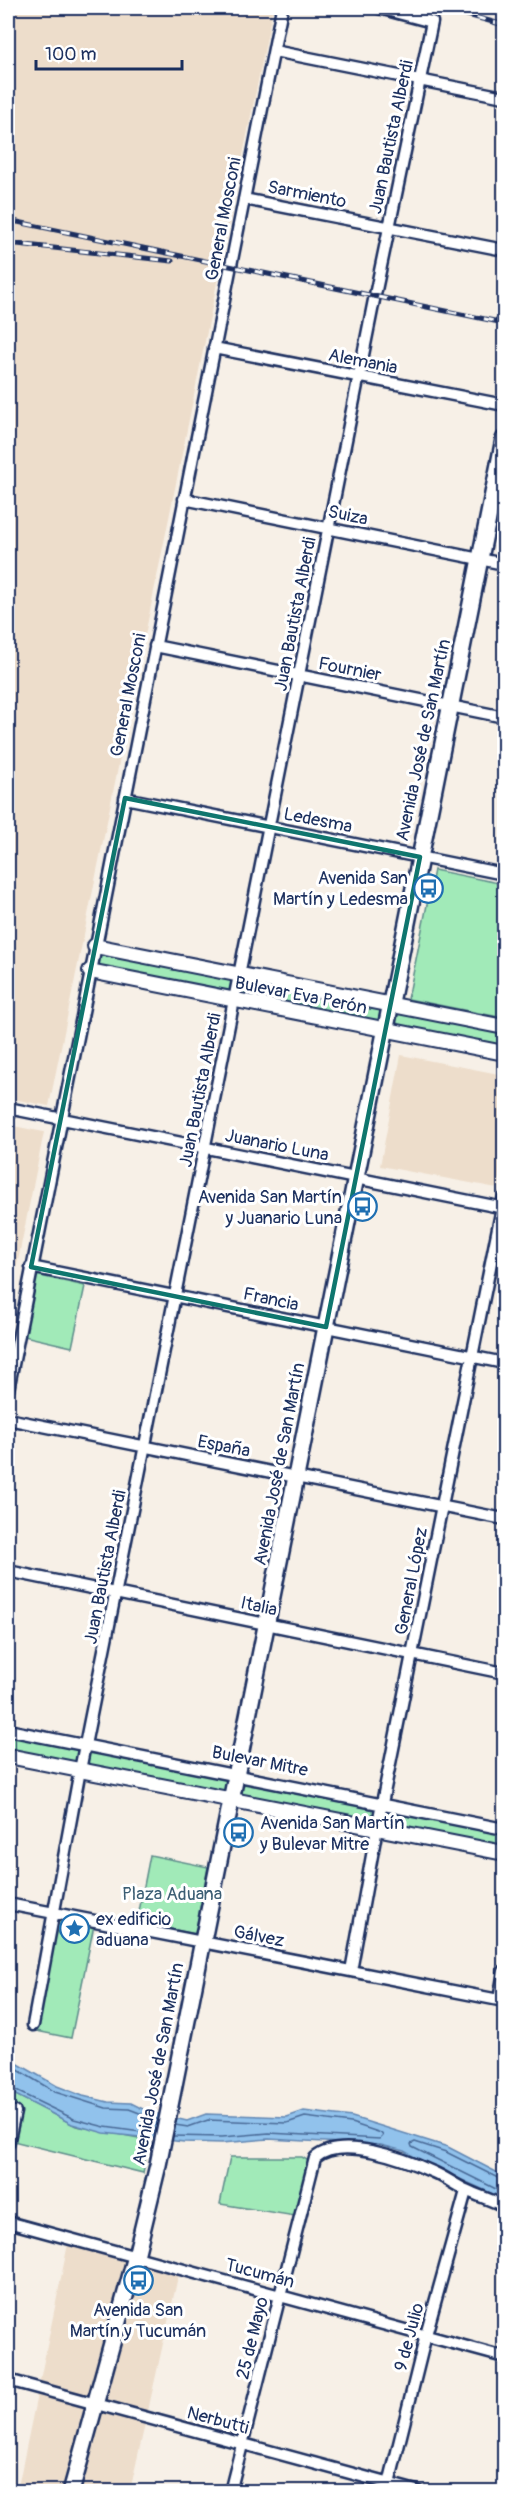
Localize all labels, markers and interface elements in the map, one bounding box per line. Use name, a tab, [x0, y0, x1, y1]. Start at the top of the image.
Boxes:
scale bar	[36, 33, 182, 71]
text: 100 m	[45, 43, 97, 66]
street label: Juan Bautista Alberdi	[364, 58, 419, 216]
street label: General Mosconi	[200, 155, 247, 283]
street label: Sarmiento	[265, 176, 349, 213]
street label: Alemania	[326, 343, 400, 379]
street label: Suiza	[326, 500, 370, 531]
street label: Juan Bautista Alberdi	[269, 535, 322, 693]
street label: General Mosconi	[105, 631, 152, 759]
street label: Avenida José de San Martín	[391, 637, 456, 843]
street label: Fournier	[316, 652, 384, 687]
street label: Ledesma	[282, 803, 354, 838]
place label: Avenida San Martín y Ledesma	[273, 867, 408, 911]
bus stop icon: Avenida San Martín y Ledesma	[413, 872, 445, 904]
street label: Bulevar Eva Perón	[233, 971, 369, 1020]
street label: Juan Bautista Alberdi	[174, 1011, 227, 1169]
street label: Juanario Luna	[223, 1124, 331, 1167]
place label: Avenida San Martín y Juanario Luna	[198, 1186, 342, 1230]
bus stop icon: Avenida San Martín y Juanario Luna	[347, 1191, 379, 1223]
street label: Francia	[241, 1282, 301, 1317]
street label: Avenida José de San Martín	[249, 1361, 310, 1567]
street label: España	[196, 1430, 252, 1463]
street label: Juan Bautista Alberdi	[79, 1488, 132, 1646]
street label: General López	[390, 1525, 433, 1637]
street label: Italia	[239, 1591, 279, 1622]
street label: Bulevar Mitre	[210, 1741, 310, 1782]
place label: Avenida San Martín y Bulevar Mitre	[259, 1812, 404, 1856]
bus stop icon: Avenida San Martín y Bulevar Mitre	[223, 1817, 255, 1849]
park label: Plaza Aduana	[122, 1883, 222, 1906]
place label: ex edificio aduana	[96, 1908, 172, 1952]
place icon: ex edificio aduana	[59, 1913, 91, 1945]
street label: Gálvez	[232, 1920, 286, 1953]
street label: Avenida José de San Martín	[128, 1961, 189, 2167]
street label: Tucumán	[223, 2253, 297, 2294]
bus stop icon: Avenida San Martín y Tucumán	[122, 2265, 154, 2297]
street label: 25 de Mayo	[231, 2294, 274, 2382]
place label: Avenida San Martín y Tucumán	[70, 2299, 206, 2343]
street label: 9 de Julio	[389, 2300, 430, 2374]
street label: Nerbutti	[184, 2401, 251, 2440]

